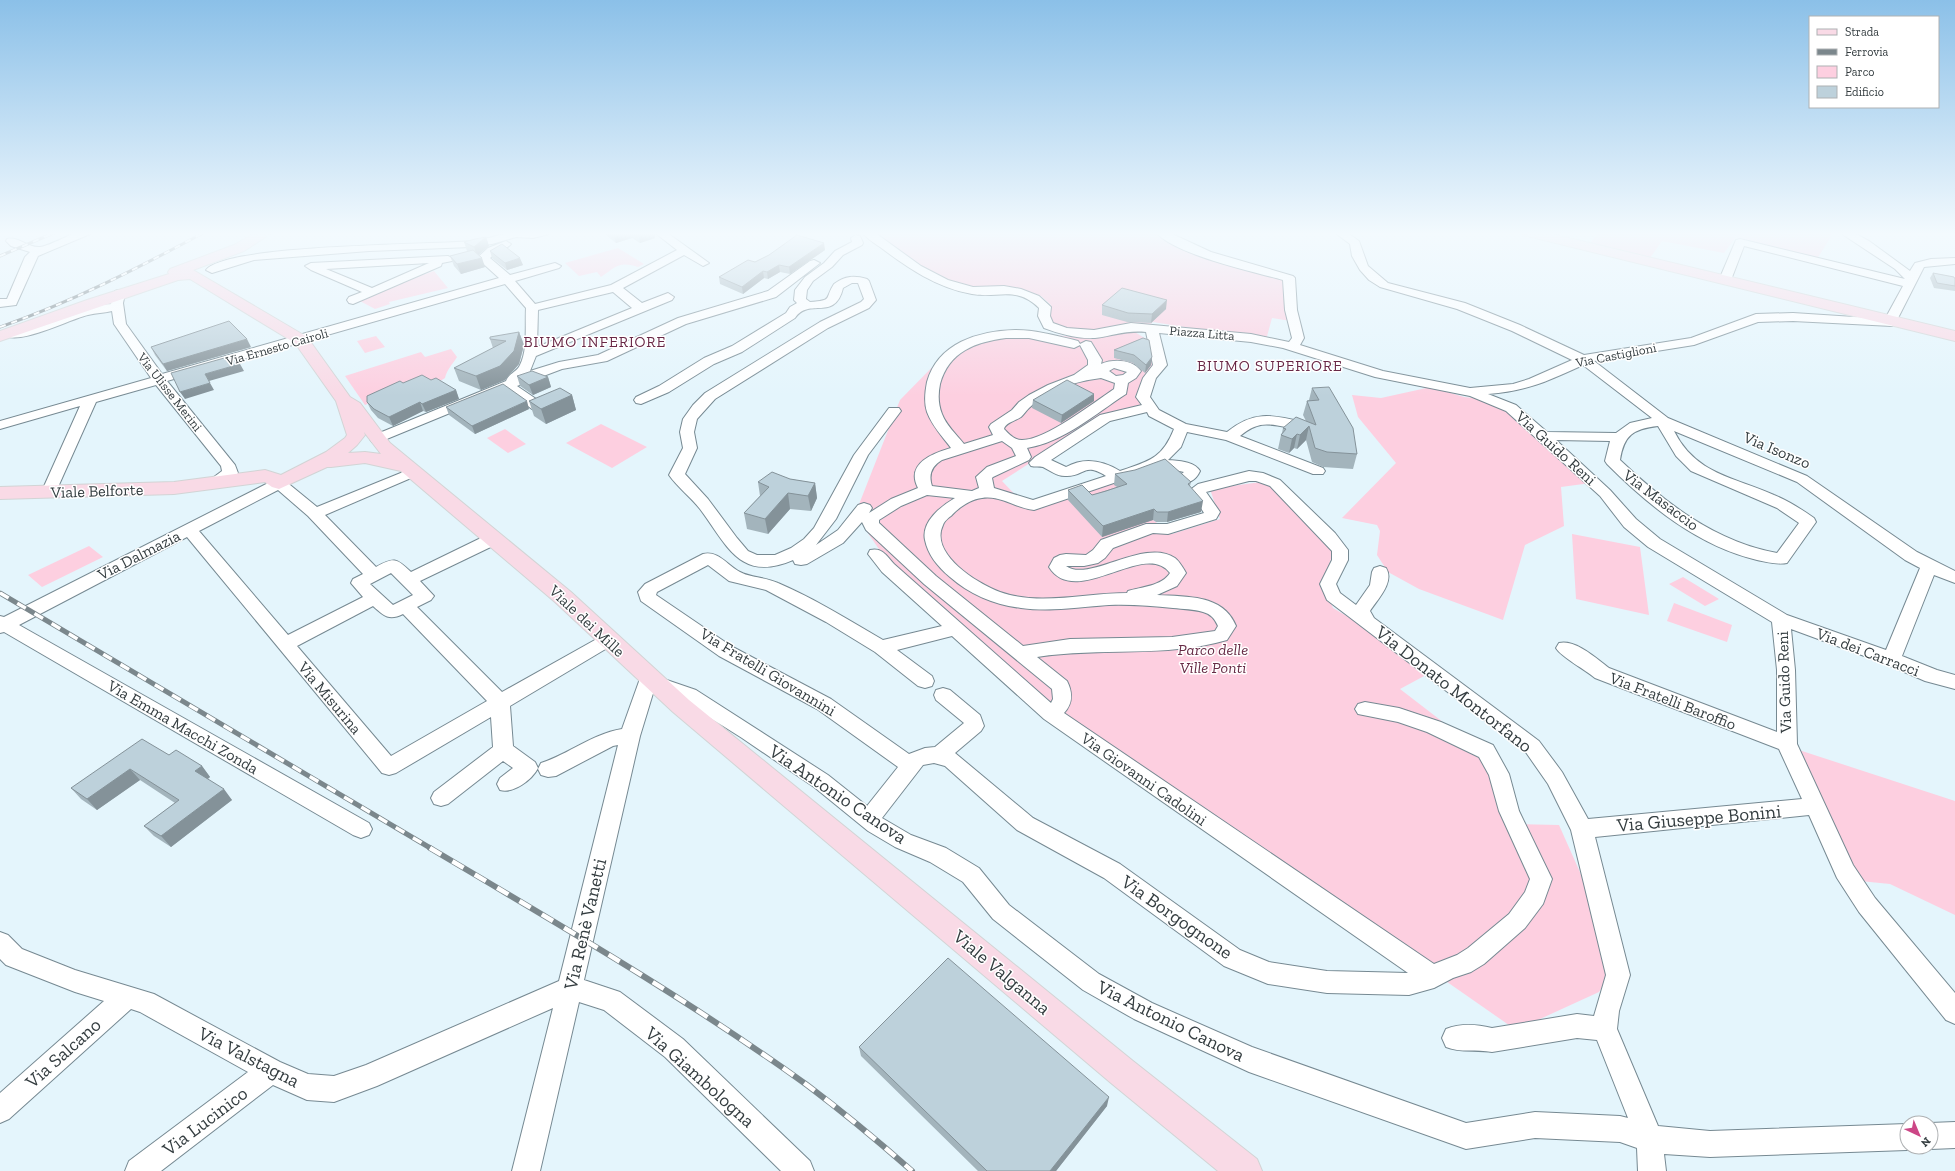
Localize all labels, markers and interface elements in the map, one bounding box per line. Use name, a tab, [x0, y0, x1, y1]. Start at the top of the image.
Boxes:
legend	[1809, 16, 1939, 108]
text: Strada	[1845, 25, 1879, 39]
text: Ferrovia	[1845, 45, 1889, 59]
text: Parco	[1845, 65, 1874, 79]
text: Edificio	[1845, 85, 1884, 99]
street label: Piazza Litta	[1169, 323, 1236, 343]
street label: Via Ernesto Cairoli	[223, 325, 330, 369]
district label: BIUMO INFERIORE	[524, 333, 666, 351]
street label: Via Castiglioni	[1573, 340, 1658, 370]
street label: Via Ulisse Merini	[134, 349, 205, 434]
district label: BIUMO SUPERIORE	[1197, 357, 1343, 375]
street label: Via Guido Reni	[1511, 406, 1601, 489]
street label: Via Isonzo	[1740, 427, 1813, 473]
street label: Via Masaccio	[1619, 465, 1703, 535]
street label: Viale Belforte	[49, 480, 144, 502]
street label: Via Dalmazia	[94, 526, 184, 584]
street label: Viale dei Mille	[544, 580, 629, 661]
street label: Via Donato Montorfano	[1370, 620, 1537, 758]
street label: Via Fratelli Giovannini	[696, 623, 840, 720]
street label: Via dei Carracci	[1813, 623, 1923, 681]
street label: Via Guido Reni	[1773, 630, 1795, 734]
park label: Parco delle Ville Ponti	[1178, 640, 1248, 677]
street label: Via Misurina	[294, 657, 366, 738]
street label: Via Fratelli Baroffio	[1606, 668, 1739, 734]
street label: Via Emma Macchi Zonda	[103, 676, 262, 778]
street label: Via Giovanni Cadolini	[1077, 728, 1211, 830]
street label: Via Antonio Canova	[764, 739, 911, 849]
street label: Via Giuseppe Bonini	[1615, 799, 1782, 837]
street label: Via Renè Vanetti	[558, 856, 611, 993]
street label: Via Borgognone	[1116, 869, 1237, 964]
street label: Viale Valganna	[948, 924, 1055, 1019]
street label: Via Antonio Canova	[1093, 975, 1248, 1067]
street label: Via Salcano	[20, 1013, 106, 1094]
street label: Via Valstagna	[194, 1021, 303, 1092]
street label: Via Giambologna	[640, 1021, 760, 1132]
street label: Via Lucinico	[157, 1081, 252, 1161]
north arrow	[1899, 1115, 1939, 1155]
text: N	[1918, 1134, 1933, 1150]

